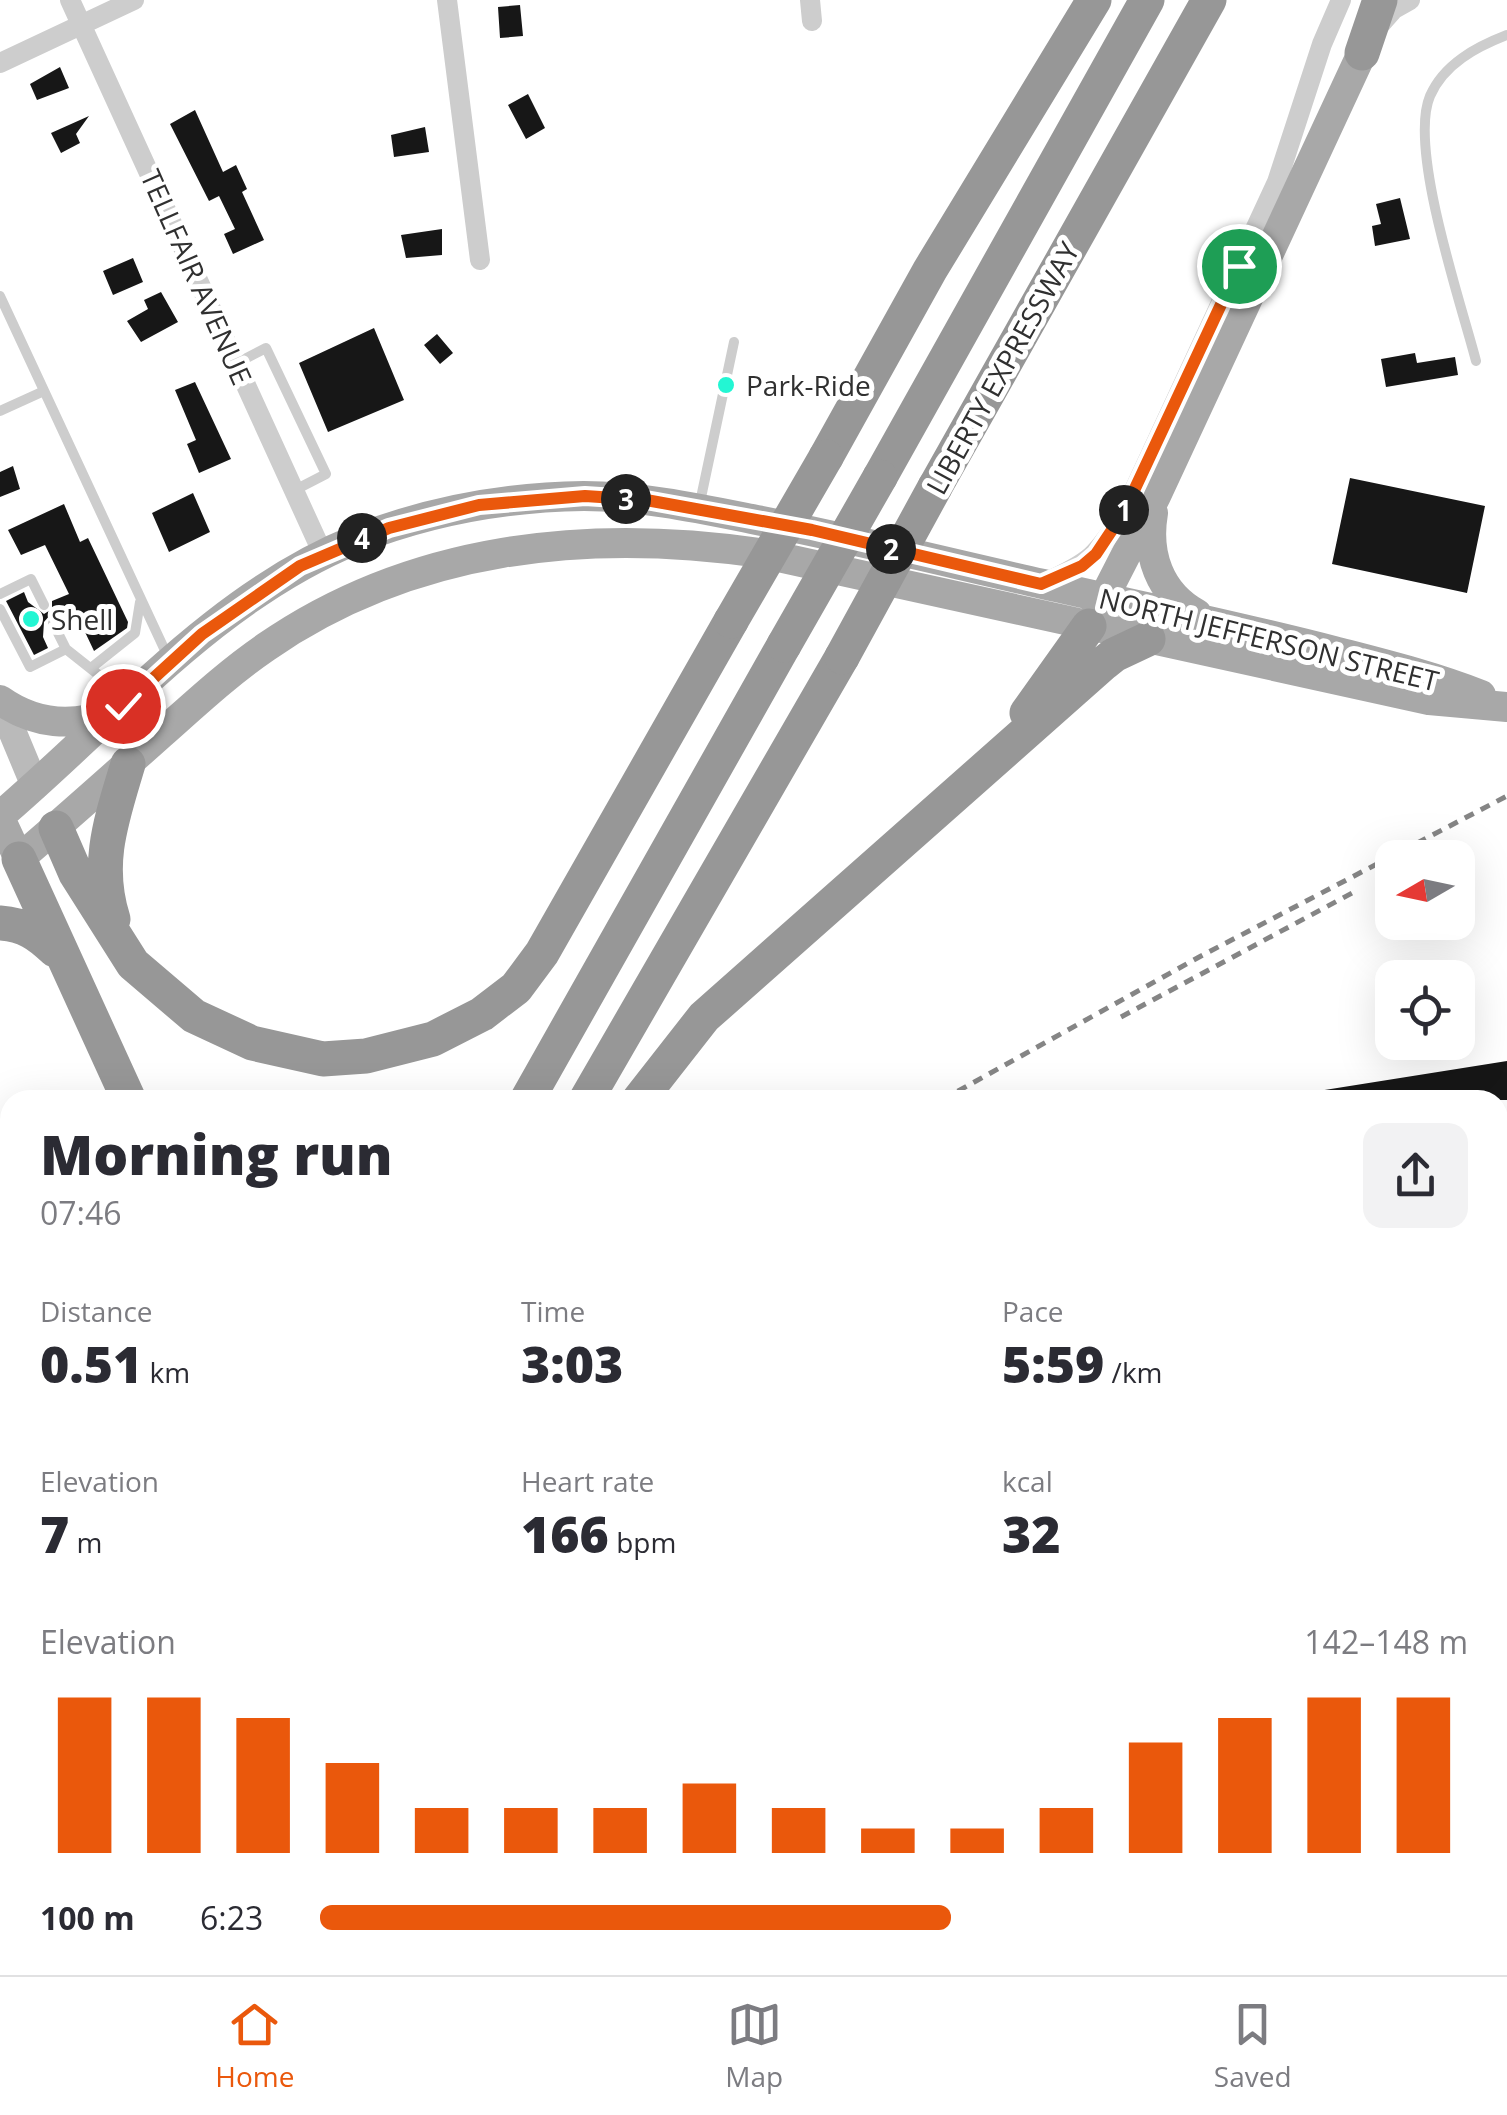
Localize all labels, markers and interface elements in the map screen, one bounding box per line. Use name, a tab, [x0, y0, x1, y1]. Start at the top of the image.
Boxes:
street label: TELLFAIR AVENUE	[133, 163, 261, 391]
pin	[1197, 224, 1282, 309]
street label: LIBERTY EXPRESSWAY	[917, 235, 1087, 501]
icon: arrive	[1212, 239, 1267, 294]
place label: Park-Ride	[746, 366, 871, 404]
marker: Park-Ride	[715, 374, 737, 396]
pin: 3	[601, 474, 651, 524]
text: 3	[618, 480, 634, 518]
pin: 1	[1099, 485, 1149, 535]
text: 1	[1116, 491, 1132, 529]
pin: 4	[337, 513, 387, 563]
text: 4	[354, 519, 370, 557]
pin: 2	[866, 524, 916, 574]
text: 2	[883, 530, 899, 568]
street label: NORTH JEFFERSON STREET	[1095, 578, 1443, 700]
place label: Shell	[51, 600, 113, 638]
marker: Shell	[20, 608, 42, 630]
pin	[81, 664, 166, 749]
icon: check	[96, 679, 151, 734]
north arrow	[1375, 840, 1475, 940]
map controls	[1375, 840, 1475, 1060]
button: locate	[1375, 960, 1475, 1060]
text: Morning run	[40, 1116, 393, 1191]
button: share	[1363, 1123, 1468, 1228]
text: 07:46	[40, 1191, 122, 1234]
text: Distance	[40, 1292, 153, 1330]
text: Time	[521, 1292, 585, 1330]
text: Pace	[1002, 1292, 1064, 1330]
text: 0.51	[40, 1330, 142, 1398]
text: 3:03	[521, 1330, 623, 1398]
text: 5:59	[1002, 1330, 1104, 1398]
text: km	[142, 1353, 190, 1391]
text: /km	[1104, 1353, 1163, 1391]
text: Elevation	[40, 1462, 159, 1500]
text: Heart rate	[521, 1462, 654, 1500]
text: kcal	[1002, 1462, 1053, 1500]
text: 7	[40, 1500, 69, 1568]
text: 166	[521, 1500, 609, 1568]
text: 32	[1002, 1500, 1061, 1568]
text: m	[69, 1523, 103, 1561]
text: bpm	[609, 1523, 676, 1561]
text: Elevation	[40, 1620, 176, 1663]
text: 142–148 m	[1304, 1620, 1468, 1663]
text: 100 m	[40, 1896, 135, 1939]
text: 6:23	[200, 1896, 263, 1939]
tab: Home	[215, 1997, 295, 2095]
tab: Map	[725, 1997, 783, 2095]
tab: Saved	[1214, 1997, 1292, 2095]

